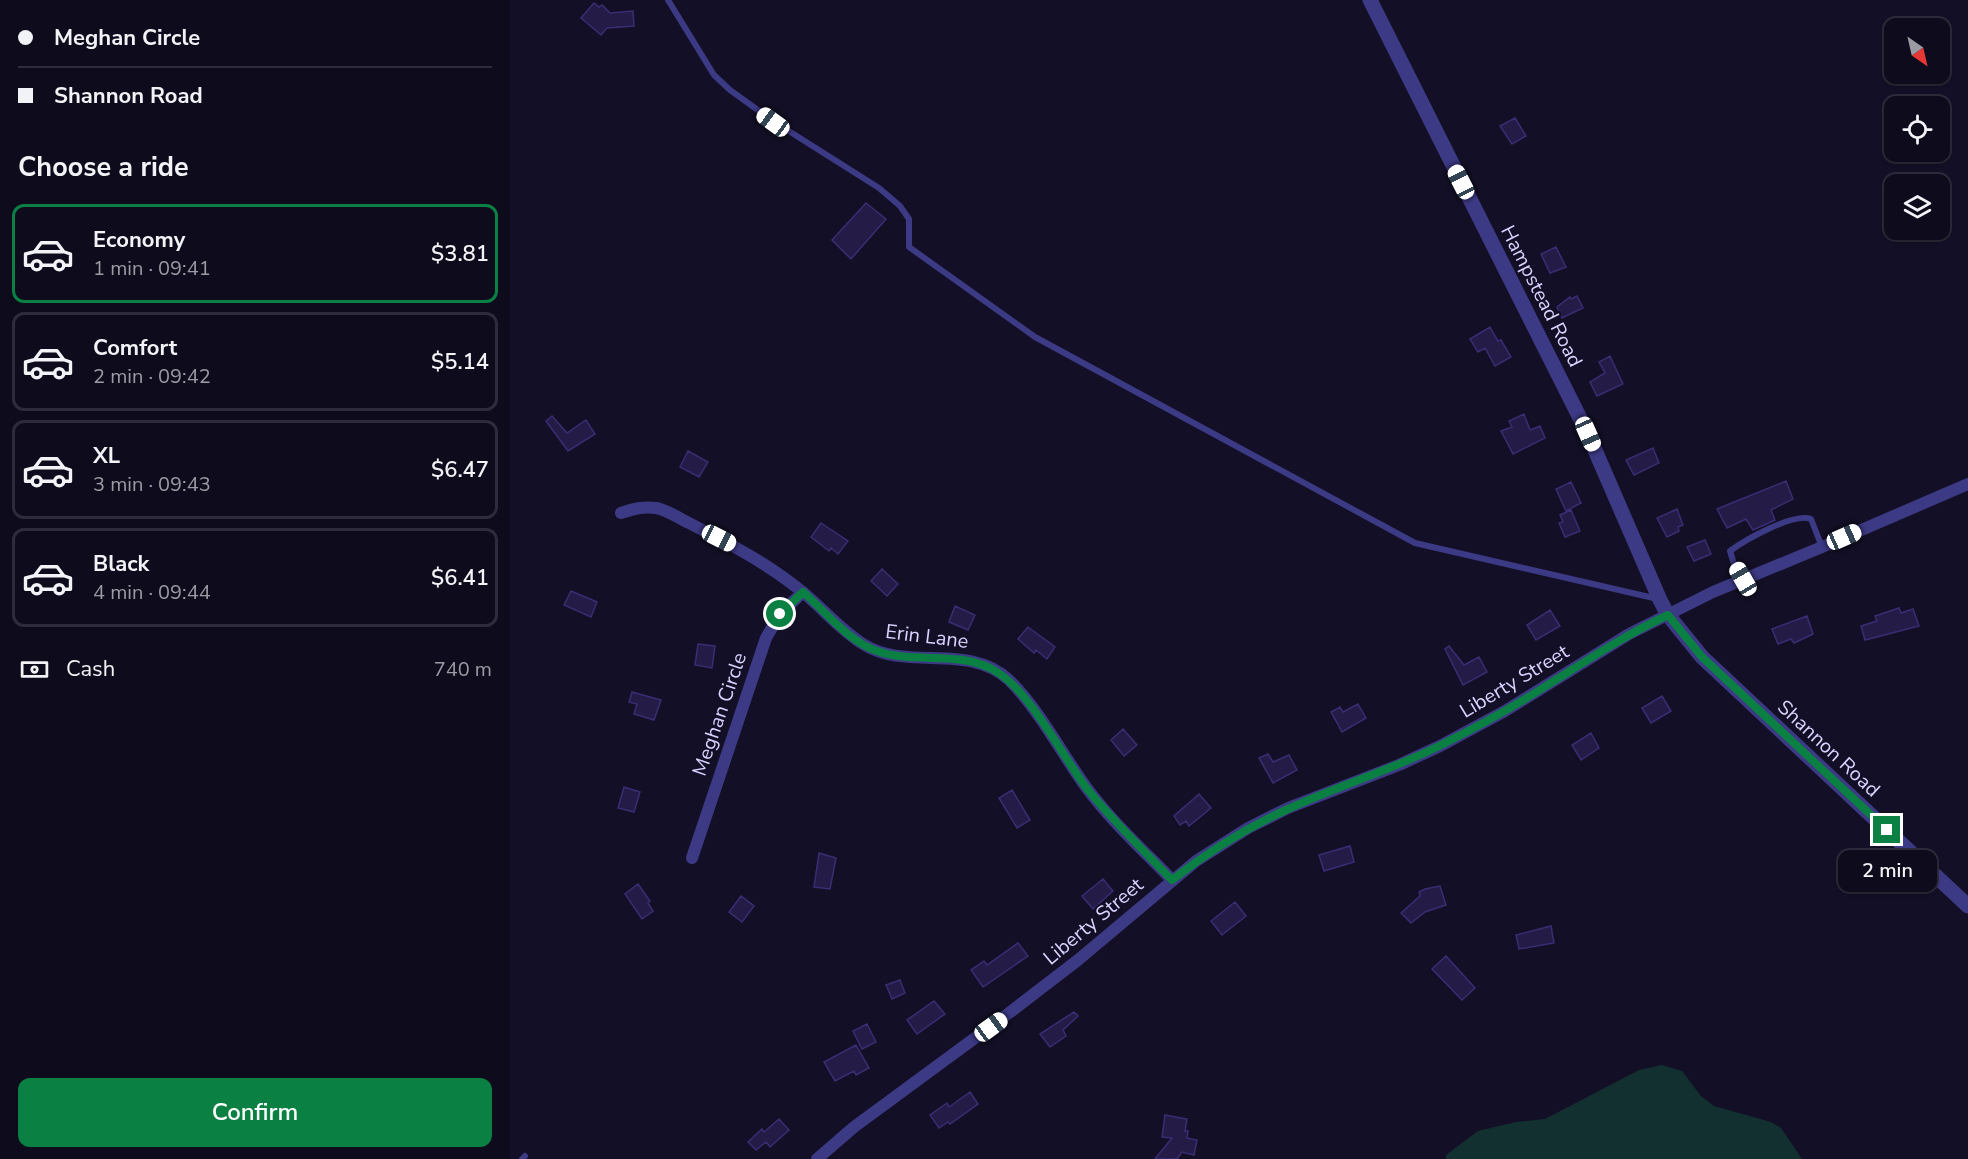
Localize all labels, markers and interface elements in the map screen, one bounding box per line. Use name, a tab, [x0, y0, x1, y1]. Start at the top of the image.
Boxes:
north arrow	[1884, 18, 1950, 84]
map controls	[1884, 18, 1950, 240]
text: Meghan Circle	[54, 23, 200, 53]
text: Shannon Road	[54, 81, 203, 111]
button: locate	[1884, 96, 1950, 162]
car	[753, 104, 793, 140]
text: Choose a ride	[18, 149, 189, 186]
car	[1445, 162, 1477, 202]
button: layers	[1884, 174, 1950, 240]
street label: Hampstead Road	[1494, 221, 1589, 372]
text: Economy	[93, 225, 185, 255]
icon: car	[21, 227, 75, 281]
text: $3.81	[431, 239, 489, 269]
text: 1 min · 09:41	[93, 255, 211, 282]
text: Comfort	[93, 333, 177, 363]
icon: car	[21, 335, 75, 389]
text: $5.14	[431, 347, 489, 377]
text: 2 min · 09:42	[93, 363, 211, 390]
car	[1572, 414, 1604, 454]
text: XL	[93, 441, 120, 471]
icon: car	[21, 443, 75, 497]
text: $6.47	[431, 455, 489, 485]
text: 3 min · 09:43	[93, 471, 211, 498]
car	[1824, 521, 1864, 553]
car	[699, 522, 739, 554]
text: Black	[93, 549, 149, 579]
icon: car	[21, 551, 75, 605]
car	[1726, 559, 1760, 599]
text: $6.41	[431, 563, 489, 593]
text: 4 min · 09:44	[93, 579, 211, 606]
route start	[766, 600, 793, 627]
street label: Erin Lane	[884, 618, 970, 655]
street label: Liberty Street	[1455, 638, 1575, 725]
street label: Meghan Circle	[686, 649, 753, 779]
icon: cash	[18, 653, 51, 686]
text: Cash	[66, 654, 115, 684]
text: 740 m	[434, 656, 492, 683]
street label: Shannon Road	[1771, 694, 1886, 803]
route end	[1873, 816, 1900, 843]
callout: 2 min	[1838, 851, 1936, 893]
text: 2 min	[1862, 857, 1913, 884]
street label: Liberty Street	[1038, 871, 1150, 971]
car	[971, 1009, 1011, 1045]
button: Confirm	[18, 1078, 492, 1147]

